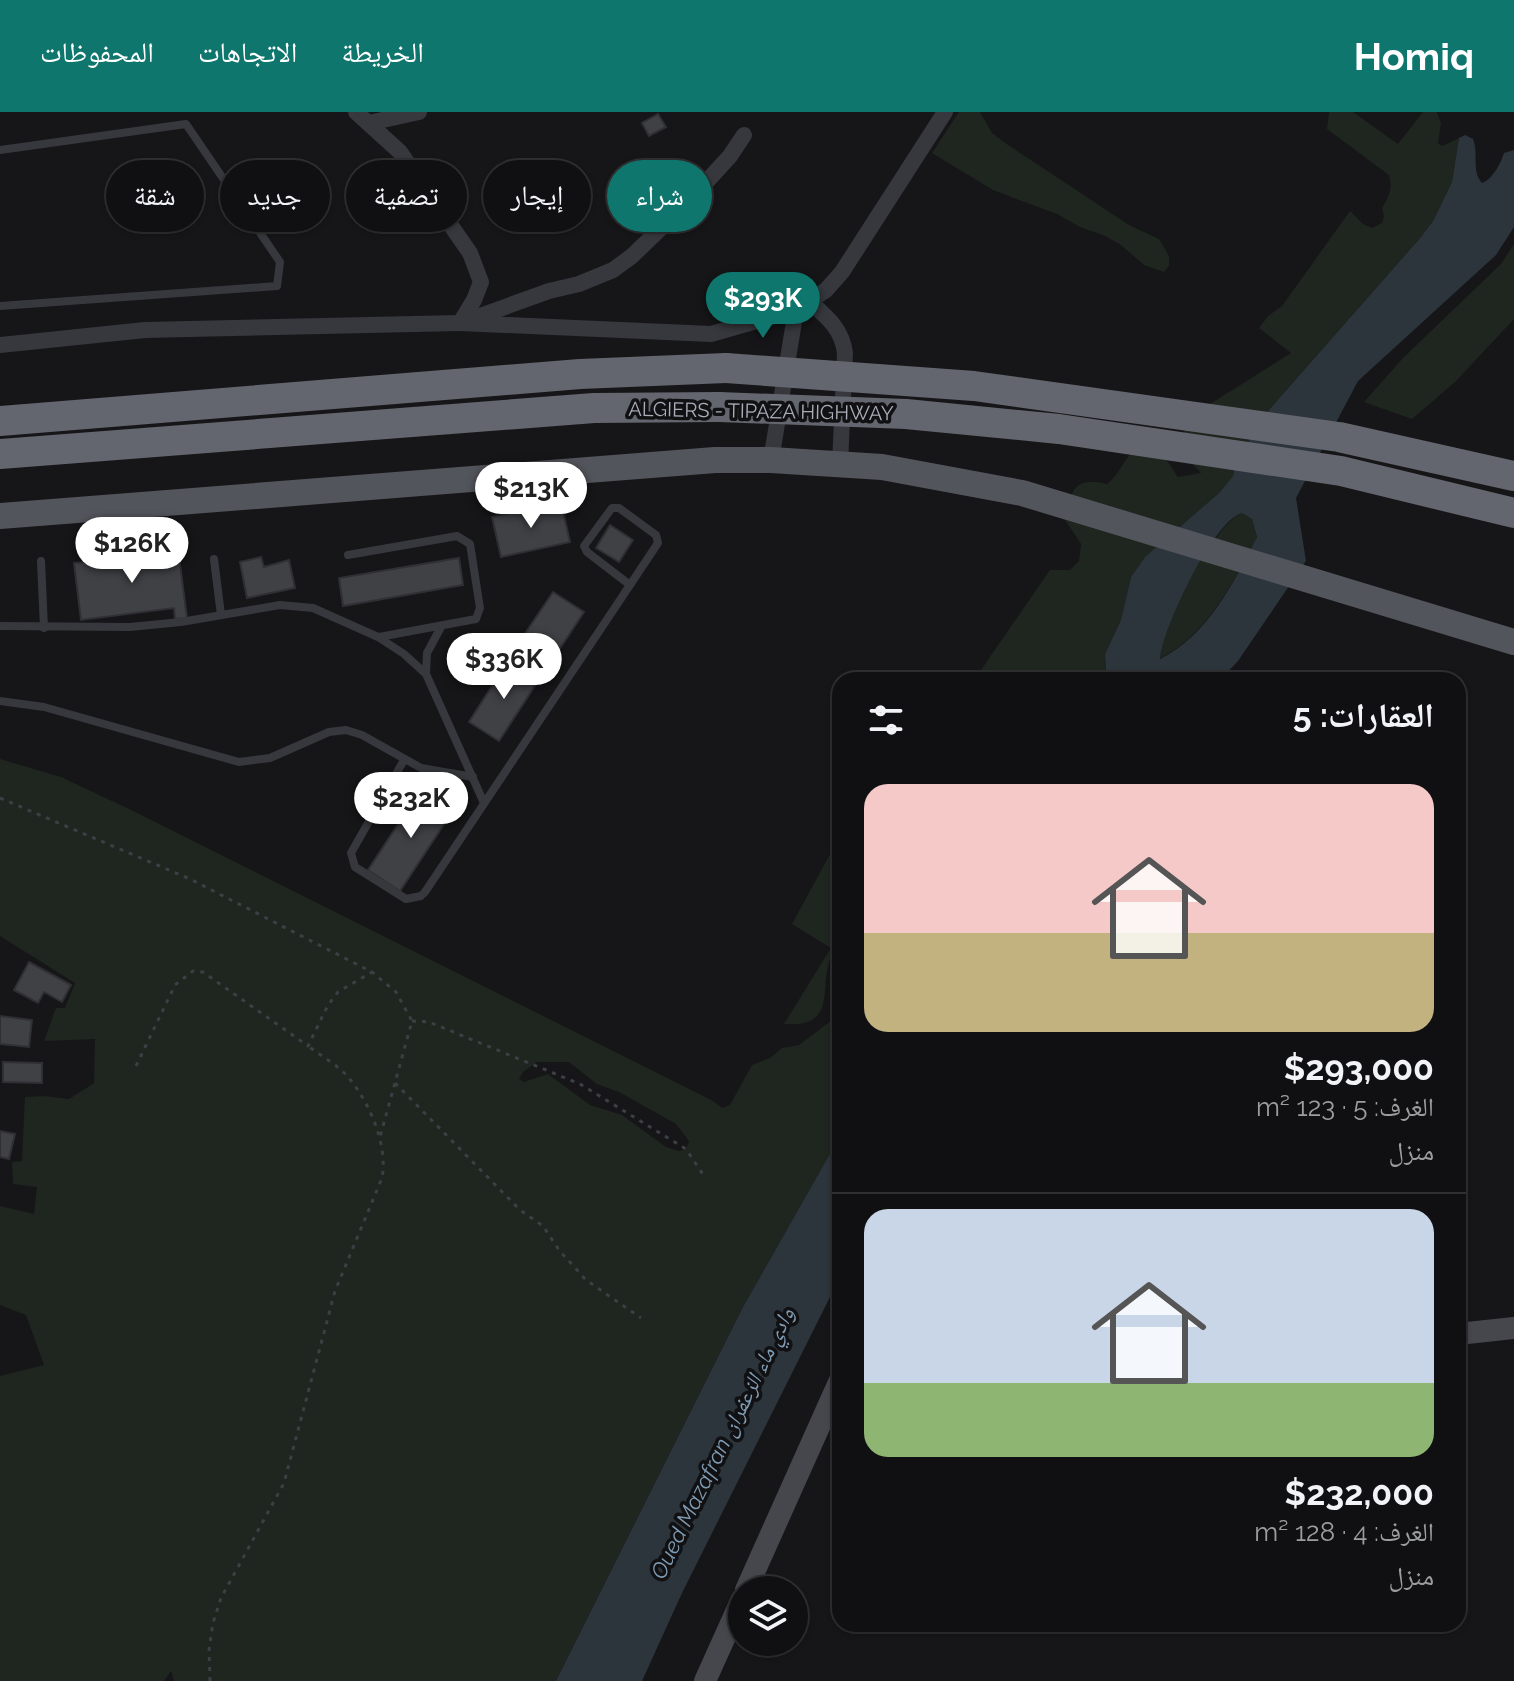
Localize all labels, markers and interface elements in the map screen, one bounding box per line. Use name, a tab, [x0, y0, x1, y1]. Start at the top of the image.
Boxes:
text: Homiq	[1354, 34, 1474, 79]
text: المحفوظات	[40, 36, 154, 69]
text: الاتجاهات	[198, 36, 297, 69]
text: الخريطة	[341, 36, 424, 69]
chip: شقة	[106, 160, 204, 232]
chip: جديد	[220, 160, 330, 232]
chip: تصفية	[346, 160, 467, 232]
chip: إيجار	[483, 160, 591, 232]
chip: شراء	[607, 160, 712, 232]
pin: $293K	[707, 272, 819, 340]
text: $293K	[724, 283, 802, 313]
street label: ALGIERS - TIPAZA HIGHWAY	[628, 397, 894, 425]
pin: $213K	[475, 462, 587, 530]
text: $213K	[493, 473, 569, 503]
pin: $126K	[76, 517, 188, 585]
text: $126K	[93, 528, 171, 558]
pin: $336K	[448, 633, 560, 701]
text: $336K	[465, 644, 543, 674]
text: العقارات: 5	[1293, 695, 1434, 735]
icon: filters	[864, 698, 908, 742]
pin: $232K	[355, 772, 467, 840]
text: $232K	[372, 783, 450, 813]
icon: home	[1077, 836, 1221, 980]
text: $293,000	[1284, 1048, 1434, 1088]
text: الغرف: 5 · 123 m²	[1256, 1092, 1434, 1122]
text: منزل	[1389, 1136, 1434, 1166]
icon: home	[1077, 1261, 1221, 1405]
water label: Oued Mazafran وادي ماء الزعفران	[645, 1303, 803, 1585]
text: $232,000	[1285, 1473, 1434, 1513]
text: الغرف: 4 · 128 m²	[1254, 1517, 1434, 1547]
text: منزل	[1389, 1561, 1434, 1591]
map controls	[728, 1576, 808, 1656]
button: layers	[728, 1576, 808, 1656]

